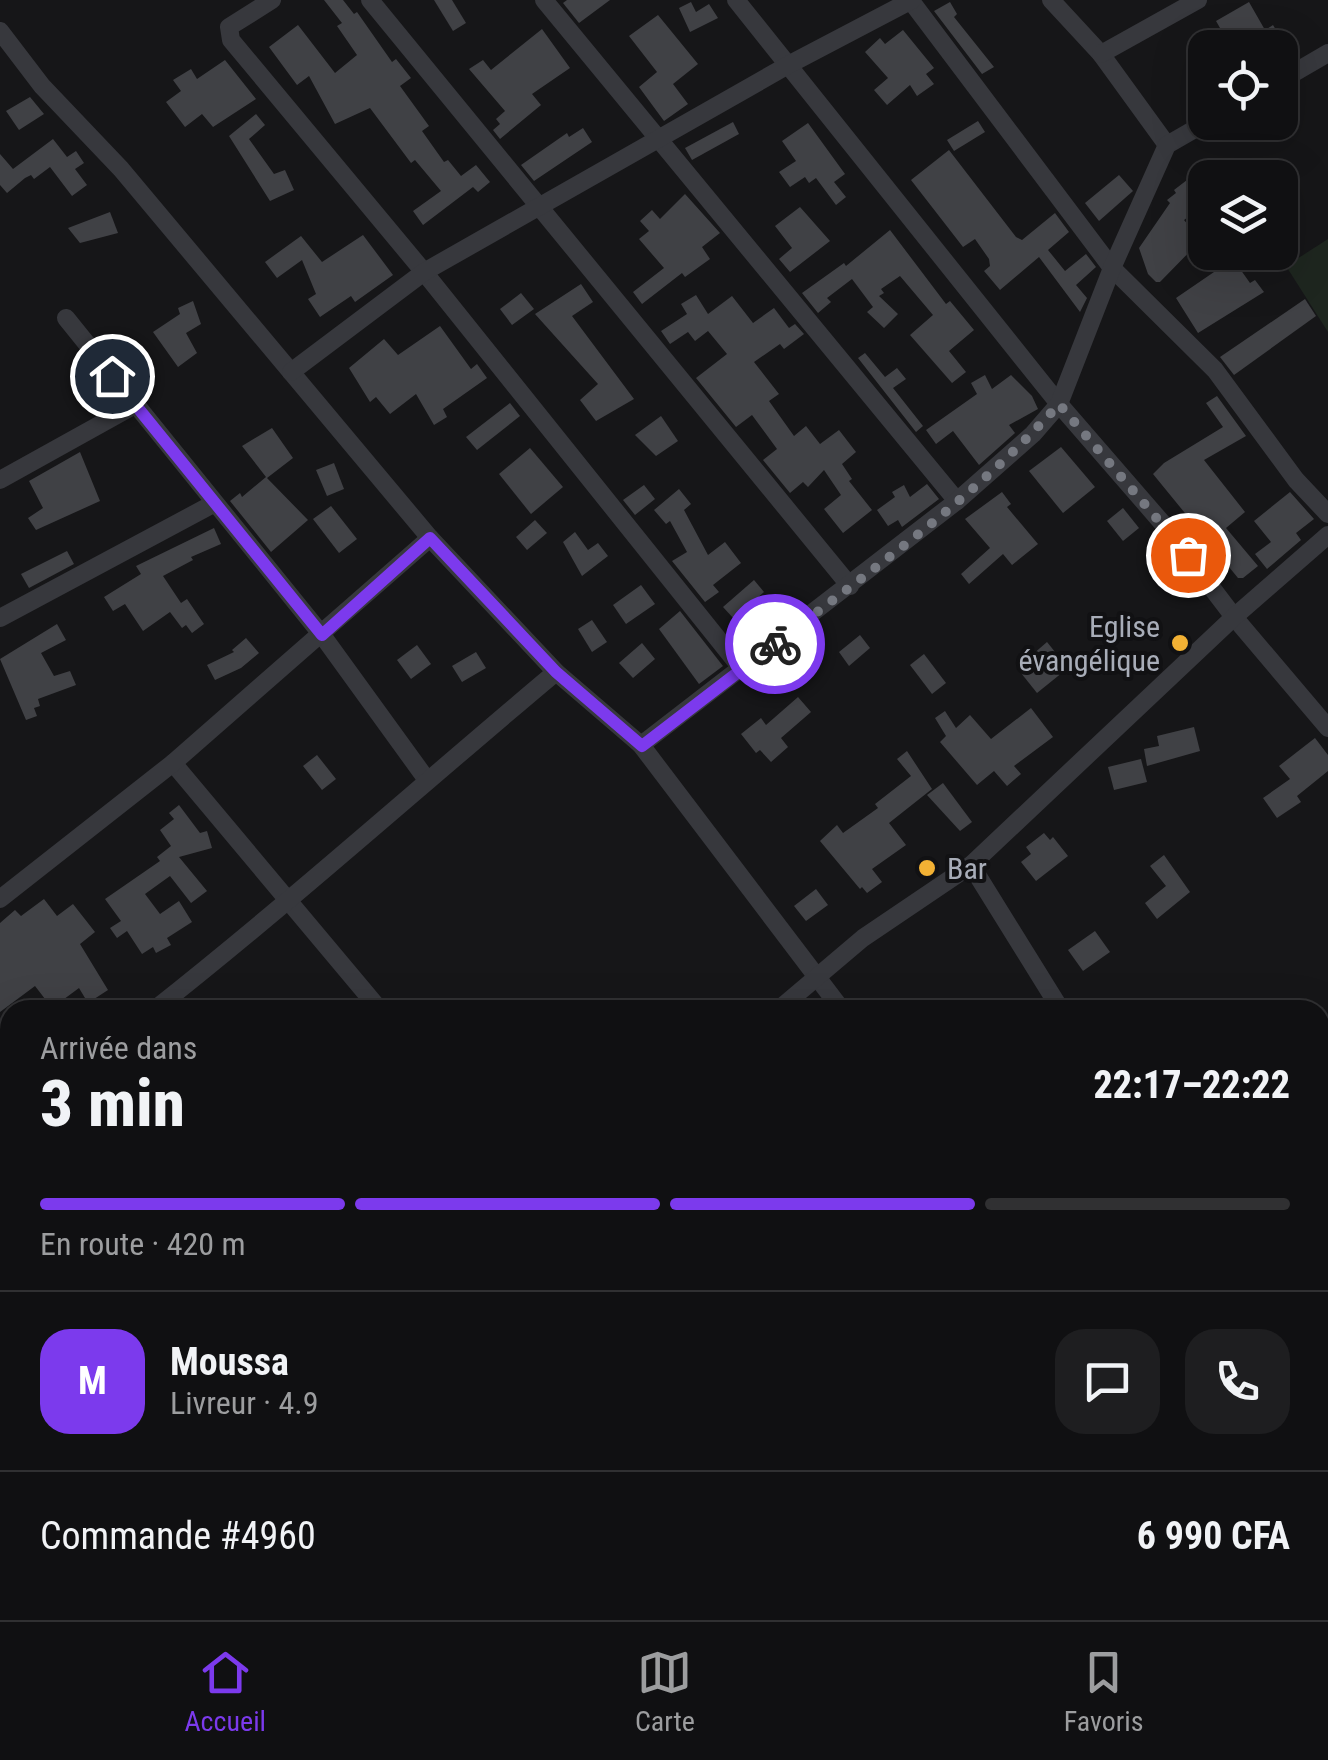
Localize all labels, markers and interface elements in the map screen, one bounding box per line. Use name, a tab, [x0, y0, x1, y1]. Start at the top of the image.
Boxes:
map controls	[1188, 30, 1298, 270]
button: locate	[1188, 30, 1298, 140]
button: layers	[1188, 160, 1298, 270]
pin	[70, 334, 155, 419]
icon: home	[85, 349, 140, 404]
pin	[1146, 513, 1231, 598]
icon: bag	[1161, 528, 1216, 583]
courier	[725, 594, 825, 694]
place label: Eglise évangélique	[1018, 609, 1160, 678]
icon: bike	[748, 617, 803, 672]
marker: Eglise évangélique	[1169, 632, 1191, 654]
place label: Bar	[947, 851, 987, 886]
marker: Bar	[916, 857, 938, 879]
text: Arrivée dans	[40, 1029, 197, 1067]
text: 22:17–22:22	[1093, 1063, 1290, 1107]
text: 3 min	[40, 1066, 185, 1142]
text: En route · 420 m	[40, 1225, 246, 1263]
button: chat	[1055, 1329, 1160, 1434]
button: phone	[1185, 1329, 1290, 1434]
text: Moussa	[170, 1340, 289, 1384]
text: M	[78, 1359, 107, 1403]
text: Livreur · 4.9	[170, 1384, 318, 1422]
text: Commande #4960	[40, 1514, 316, 1558]
text: 6 990 CFA	[1137, 1514, 1290, 1558]
tab: Accueil	[184, 1645, 266, 1738]
tab: Carte	[635, 1645, 695, 1738]
tab: Favoris	[1064, 1645, 1144, 1738]

